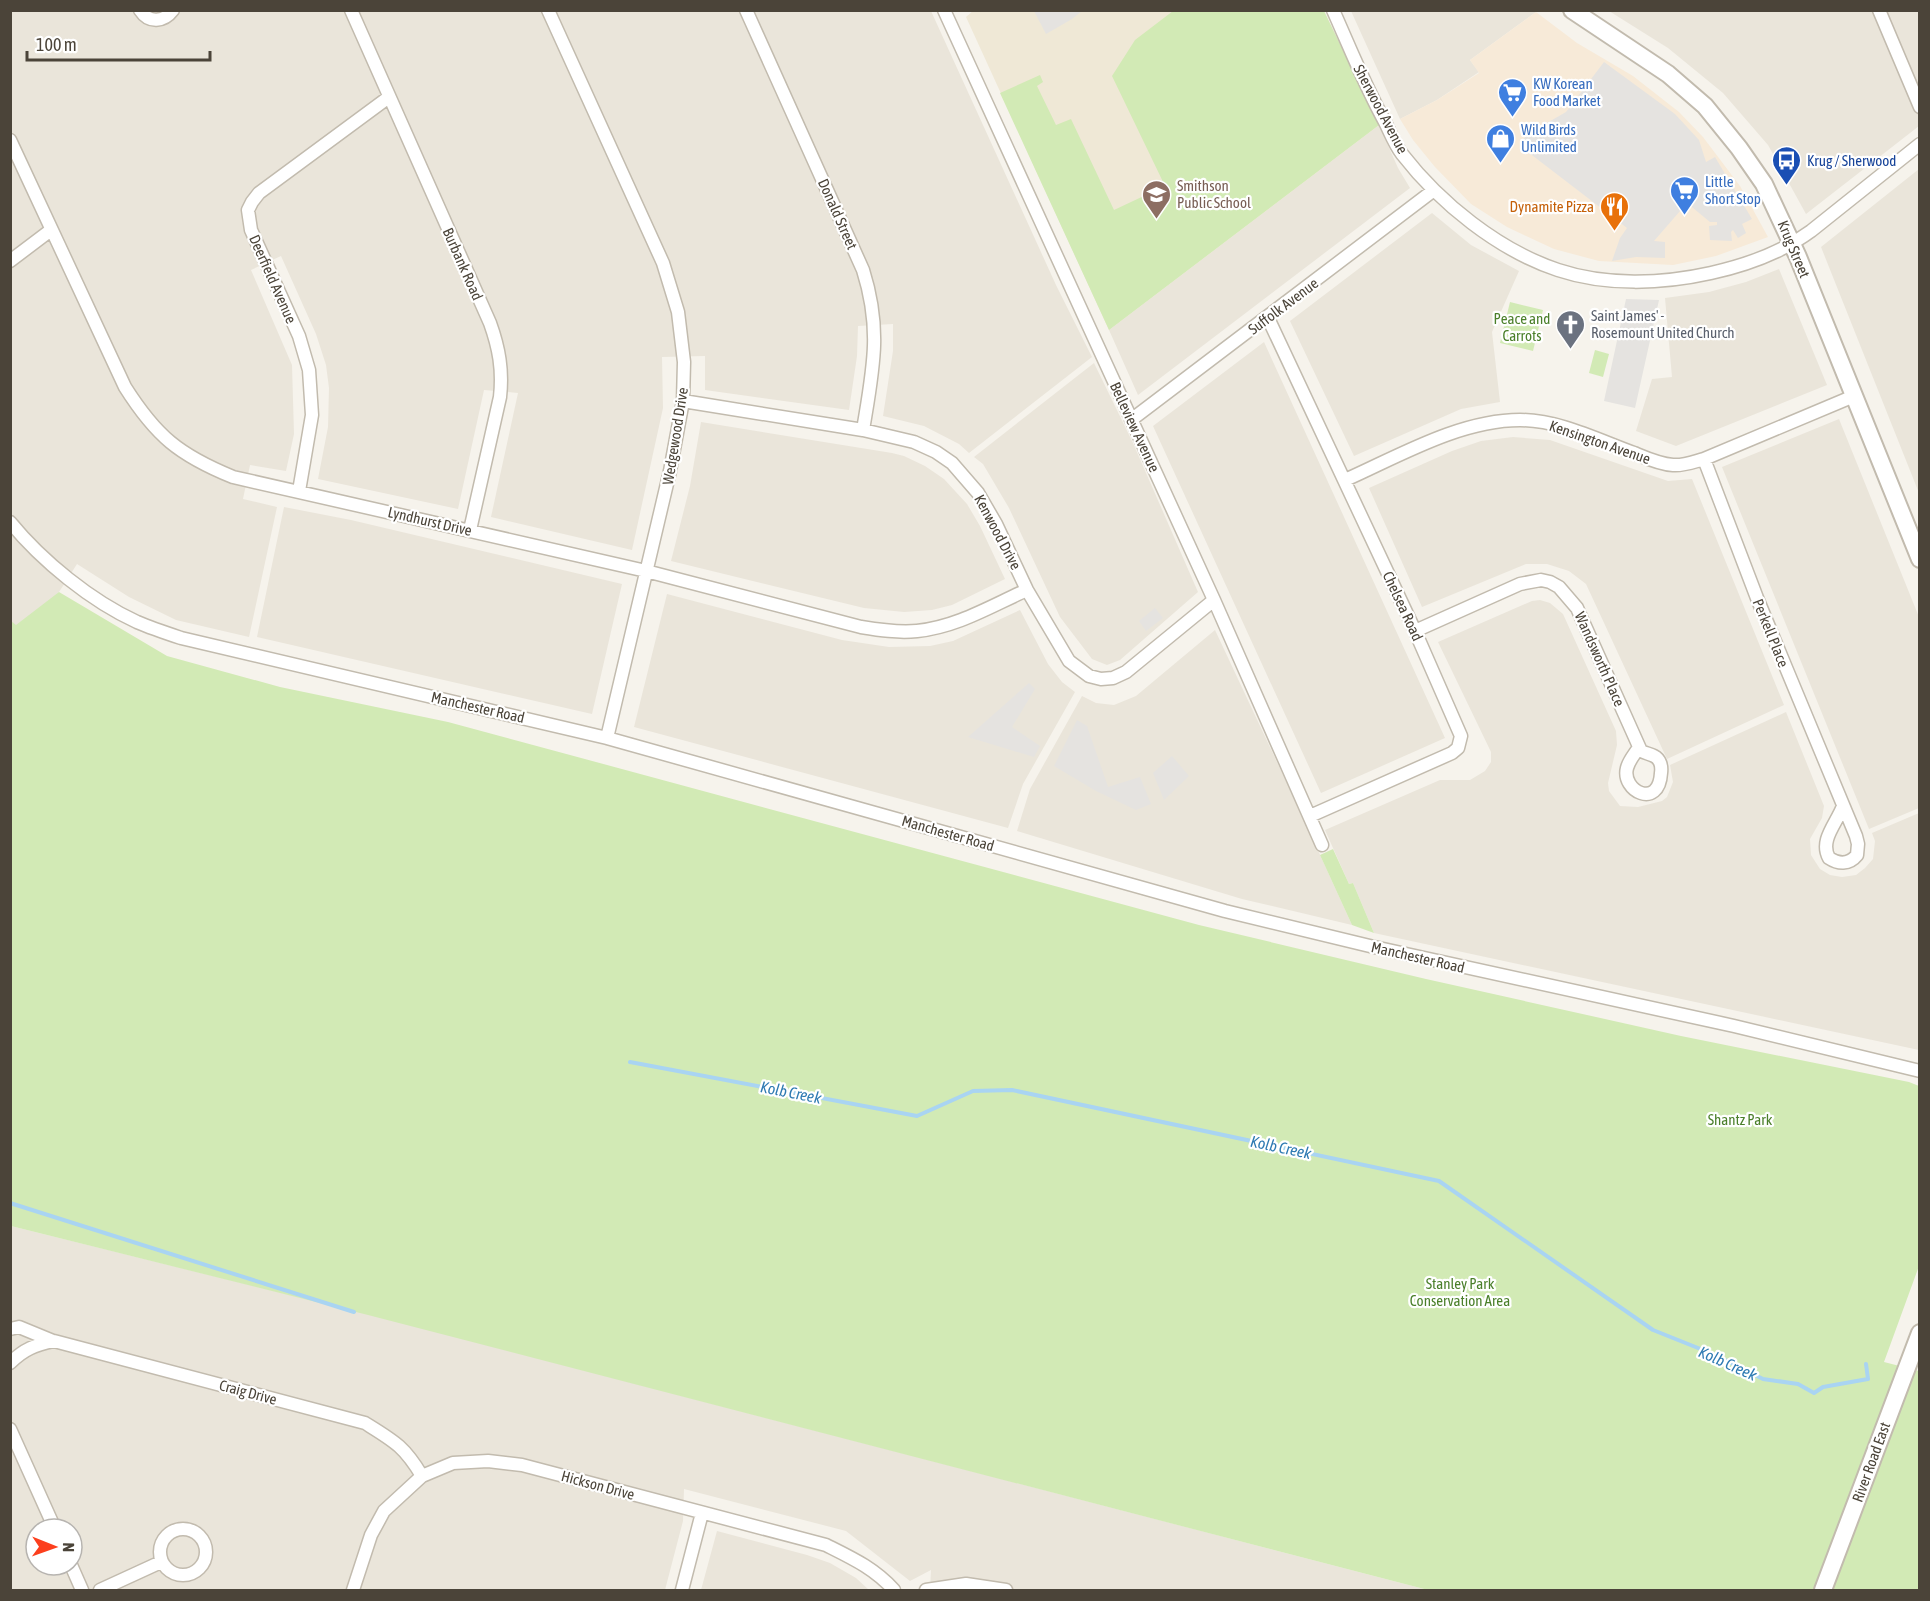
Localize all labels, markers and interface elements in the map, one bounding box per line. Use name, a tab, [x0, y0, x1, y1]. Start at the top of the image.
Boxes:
scale bar	[27, 24, 210, 62]
text: 100 m	[36, 34, 77, 55]
street label: Sherwood Avenue	[1350, 62, 1412, 157]
place label: KW Korean Food Market	[1533, 75, 1601, 109]
supermarket icon: KW Korean Food Market	[1496, 76, 1528, 118]
place label: Wild Birds Unlimited	[1521, 121, 1577, 155]
shop icon: Wild Birds Unlimited	[1484, 122, 1516, 164]
bus stop icon: Krug / Sherwood	[1770, 144, 1802, 186]
place label: Krug / Sherwood	[1807, 152, 1896, 169]
place label: Little Short Stop	[1705, 173, 1761, 207]
supermarket icon: Little Short Stop	[1668, 174, 1700, 216]
street label: Donald Street	[815, 176, 861, 252]
place label: Smithson Public School	[1177, 177, 1251, 211]
school or university icon: Smithson Public School	[1140, 178, 1172, 220]
restaurant icon: Dynamite Pizza	[1599, 190, 1631, 232]
place label: Dynamite Pizza	[1510, 198, 1594, 215]
street label: Krug Street	[1774, 218, 1814, 280]
street label: Burbank Road	[439, 225, 487, 303]
street label: Deerfield Avenue	[246, 232, 300, 326]
street label: Suffolk Avenue	[1245, 274, 1321, 338]
place label: Saint James' - Rosemount United Church	[1591, 307, 1735, 341]
church icon: Saint James' - Rosemount United Church	[1554, 308, 1586, 350]
park label: Peace and Carrots	[1494, 310, 1550, 344]
street label: Belleview Avenue	[1107, 379, 1163, 475]
street label: Wedgewood Drive	[659, 386, 691, 486]
street label: Kensington Avenue	[1547, 417, 1653, 467]
street label: Kenwood Drive	[971, 492, 1025, 572]
street label: Lyndhurst Drive	[386, 503, 474, 539]
street label: Chelsea Road	[1380, 569, 1426, 643]
street label: Perkell Place	[1750, 596, 1792, 670]
street label: Wandsworth Place	[1572, 609, 1628, 709]
street label: Manchester Road	[430, 688, 526, 726]
street label: Manchester Road	[900, 812, 996, 854]
street label: Manchester Road	[1370, 938, 1466, 976]
water label: Kolb Creek	[759, 1077, 824, 1107]
park label: Shantz Park	[1708, 1111, 1773, 1128]
water label: Kolb Creek	[1249, 1132, 1314, 1162]
park label: Stanley Park Conservation Area	[1410, 1275, 1510, 1309]
water label: Kolb Creek	[1696, 1342, 1761, 1384]
street label: Craig Drive	[217, 1376, 279, 1408]
street label: River Road East	[1849, 1420, 1893, 1504]
street label: Hickson Drive	[560, 1467, 637, 1503]
north arrow	[24, 1517, 84, 1577]
text: N	[60, 1542, 78, 1552]

